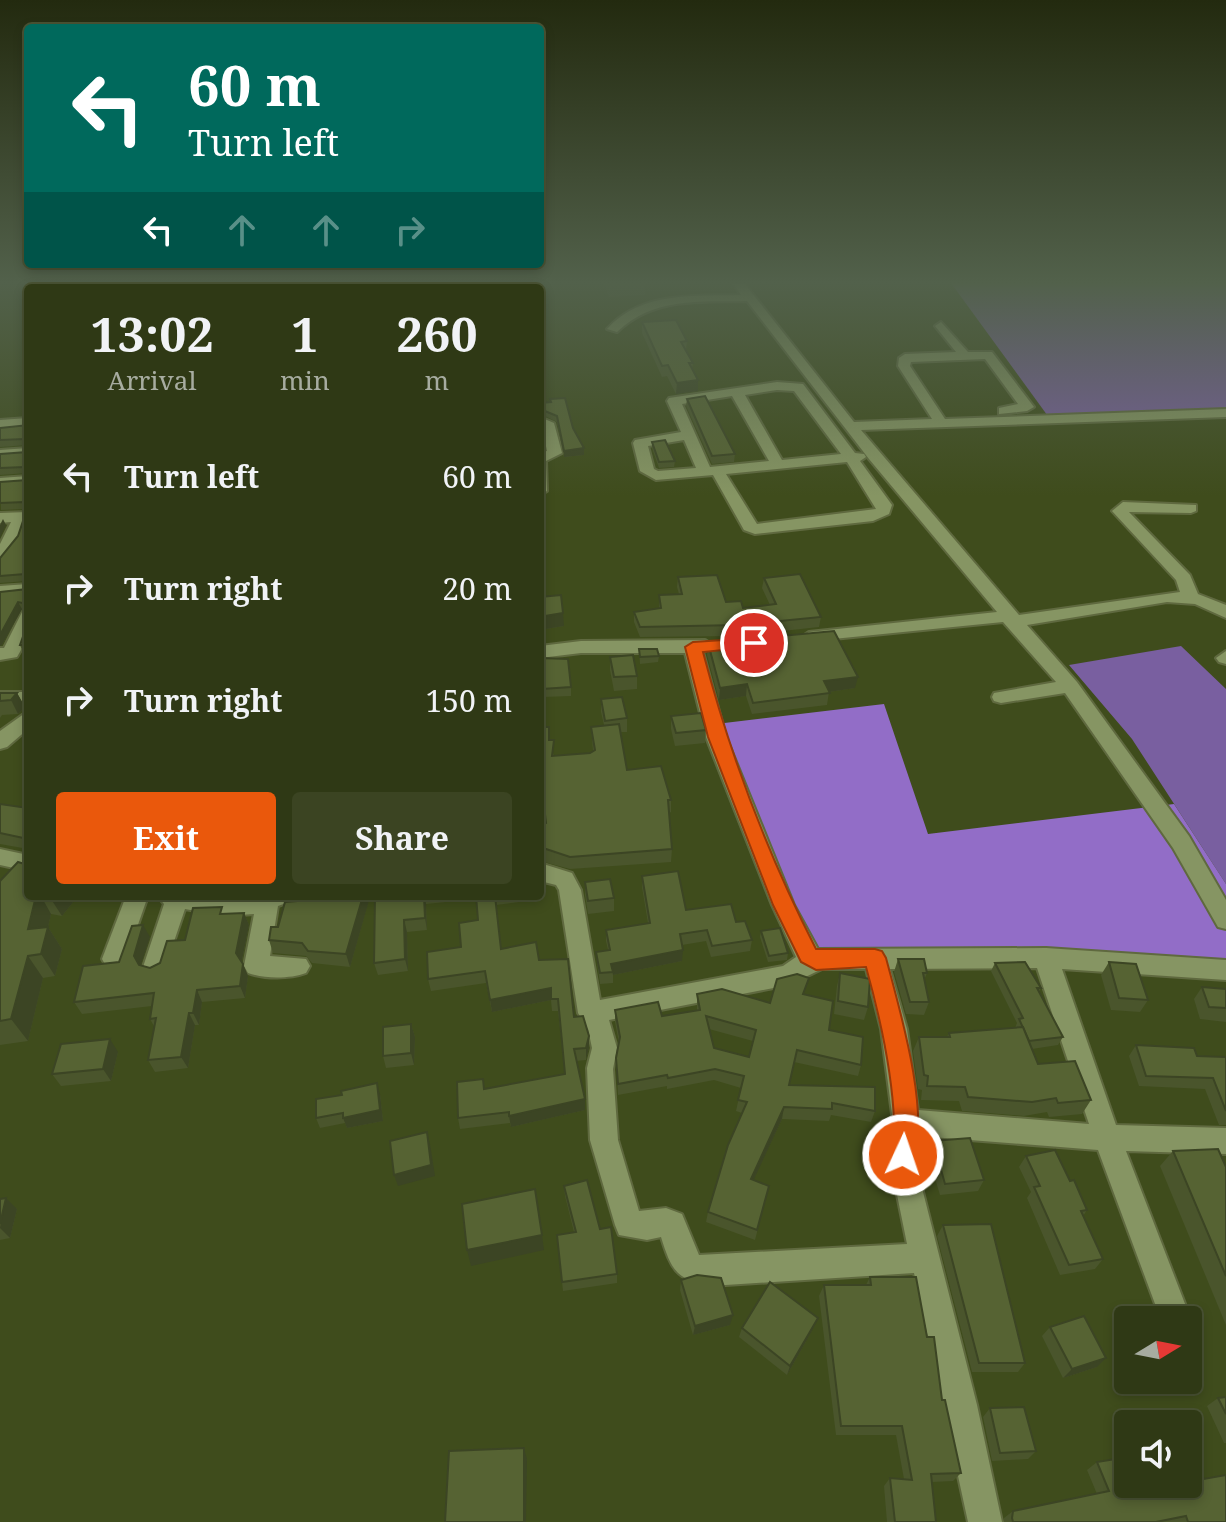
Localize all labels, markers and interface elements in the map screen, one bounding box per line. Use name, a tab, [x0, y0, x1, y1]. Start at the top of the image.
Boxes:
text: 60 m	[188, 46, 321, 122]
icon: left	[56, 56, 160, 160]
text: Turn left	[188, 118, 339, 167]
icon: left	[136, 208, 180, 252]
icon: ahead	[220, 208, 264, 252]
icon: ahead	[304, 208, 348, 252]
icon: right	[388, 208, 432, 252]
text: 13:02	[90, 301, 214, 366]
text: 1	[291, 301, 318, 366]
text: 260	[396, 301, 478, 366]
text: Arrival	[108, 362, 196, 398]
text: min	[280, 362, 330, 398]
text: m	[425, 362, 449, 398]
icon: left	[56, 454, 100, 498]
text: Turn left	[124, 456, 259, 497]
text: 60 m	[442, 456, 512, 497]
icon: right	[56, 566, 100, 610]
text: Turn right	[124, 568, 282, 609]
text: 20 m	[442, 568, 512, 609]
pin	[720, 609, 788, 677]
icon: arrive	[732, 621, 776, 665]
icon: right	[56, 678, 100, 722]
text: Turn right	[124, 680, 282, 721]
text: 150 m	[426, 680, 512, 721]
button: Exit	[56, 792, 276, 884]
button: Share	[292, 792, 512, 884]
position arrow	[861, 1113, 945, 1197]
north arrow	[1114, 1306, 1202, 1394]
map controls	[1114, 1306, 1202, 1498]
button: sound	[1114, 1410, 1202, 1498]

